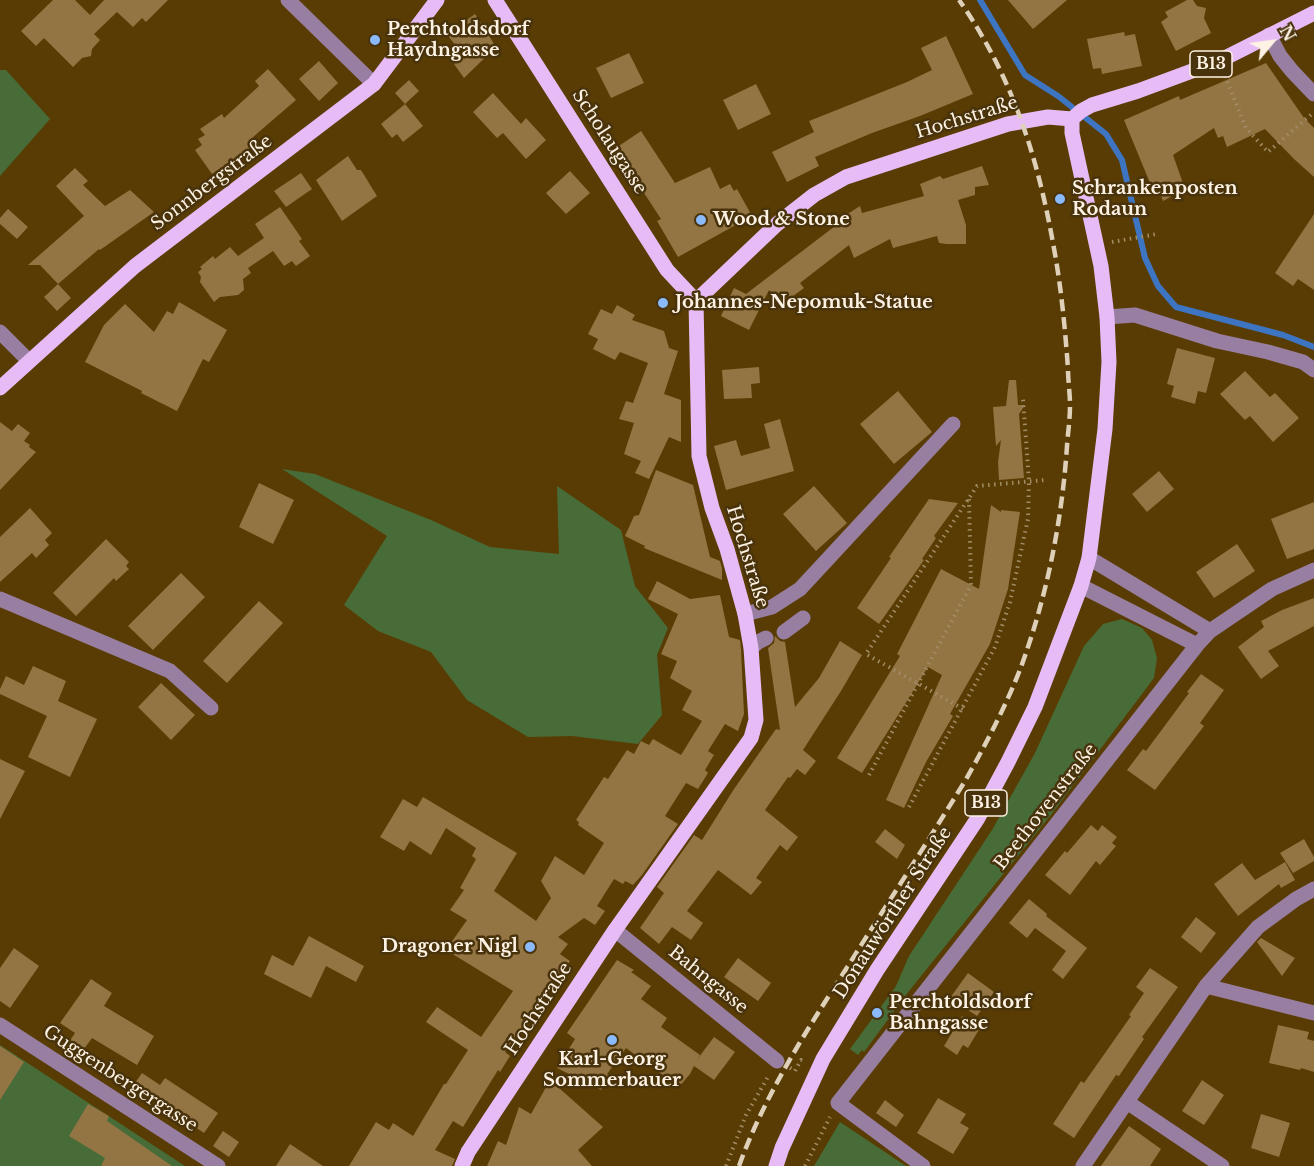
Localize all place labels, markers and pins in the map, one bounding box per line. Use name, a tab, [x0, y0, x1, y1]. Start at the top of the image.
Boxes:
place label: Perchtoldsdorf Haydngasse	[387, 19, 529, 62]
marker: Perchtoldsdorf Haydngasse	[368, 33, 382, 47]
place label: Schrankenposten Rodaun	[1072, 178, 1238, 220]
marker: Schrankenposten Rodaun	[1053, 192, 1067, 206]
place label: Wood & Stone	[713, 209, 850, 231]
marker: Wood & Stone	[694, 213, 708, 227]
place label: Johannes-Nepomuk-Statue	[675, 292, 933, 314]
marker: Johannes-Nepomuk-Statue	[656, 296, 670, 310]
place label: Dragoner Nigl	[382, 936, 518, 958]
marker: Dragoner Nigl	[523, 940, 537, 954]
place label: Perchtoldsdorf Bahngasse	[889, 992, 1031, 1034]
marker: Perchtoldsdorf Bahngasse	[870, 1006, 884, 1020]
marker: Karl-Georg Sommerbauer	[605, 1033, 619, 1047]
place label: Karl-Georg Sommerbauer	[543, 1049, 681, 1092]

